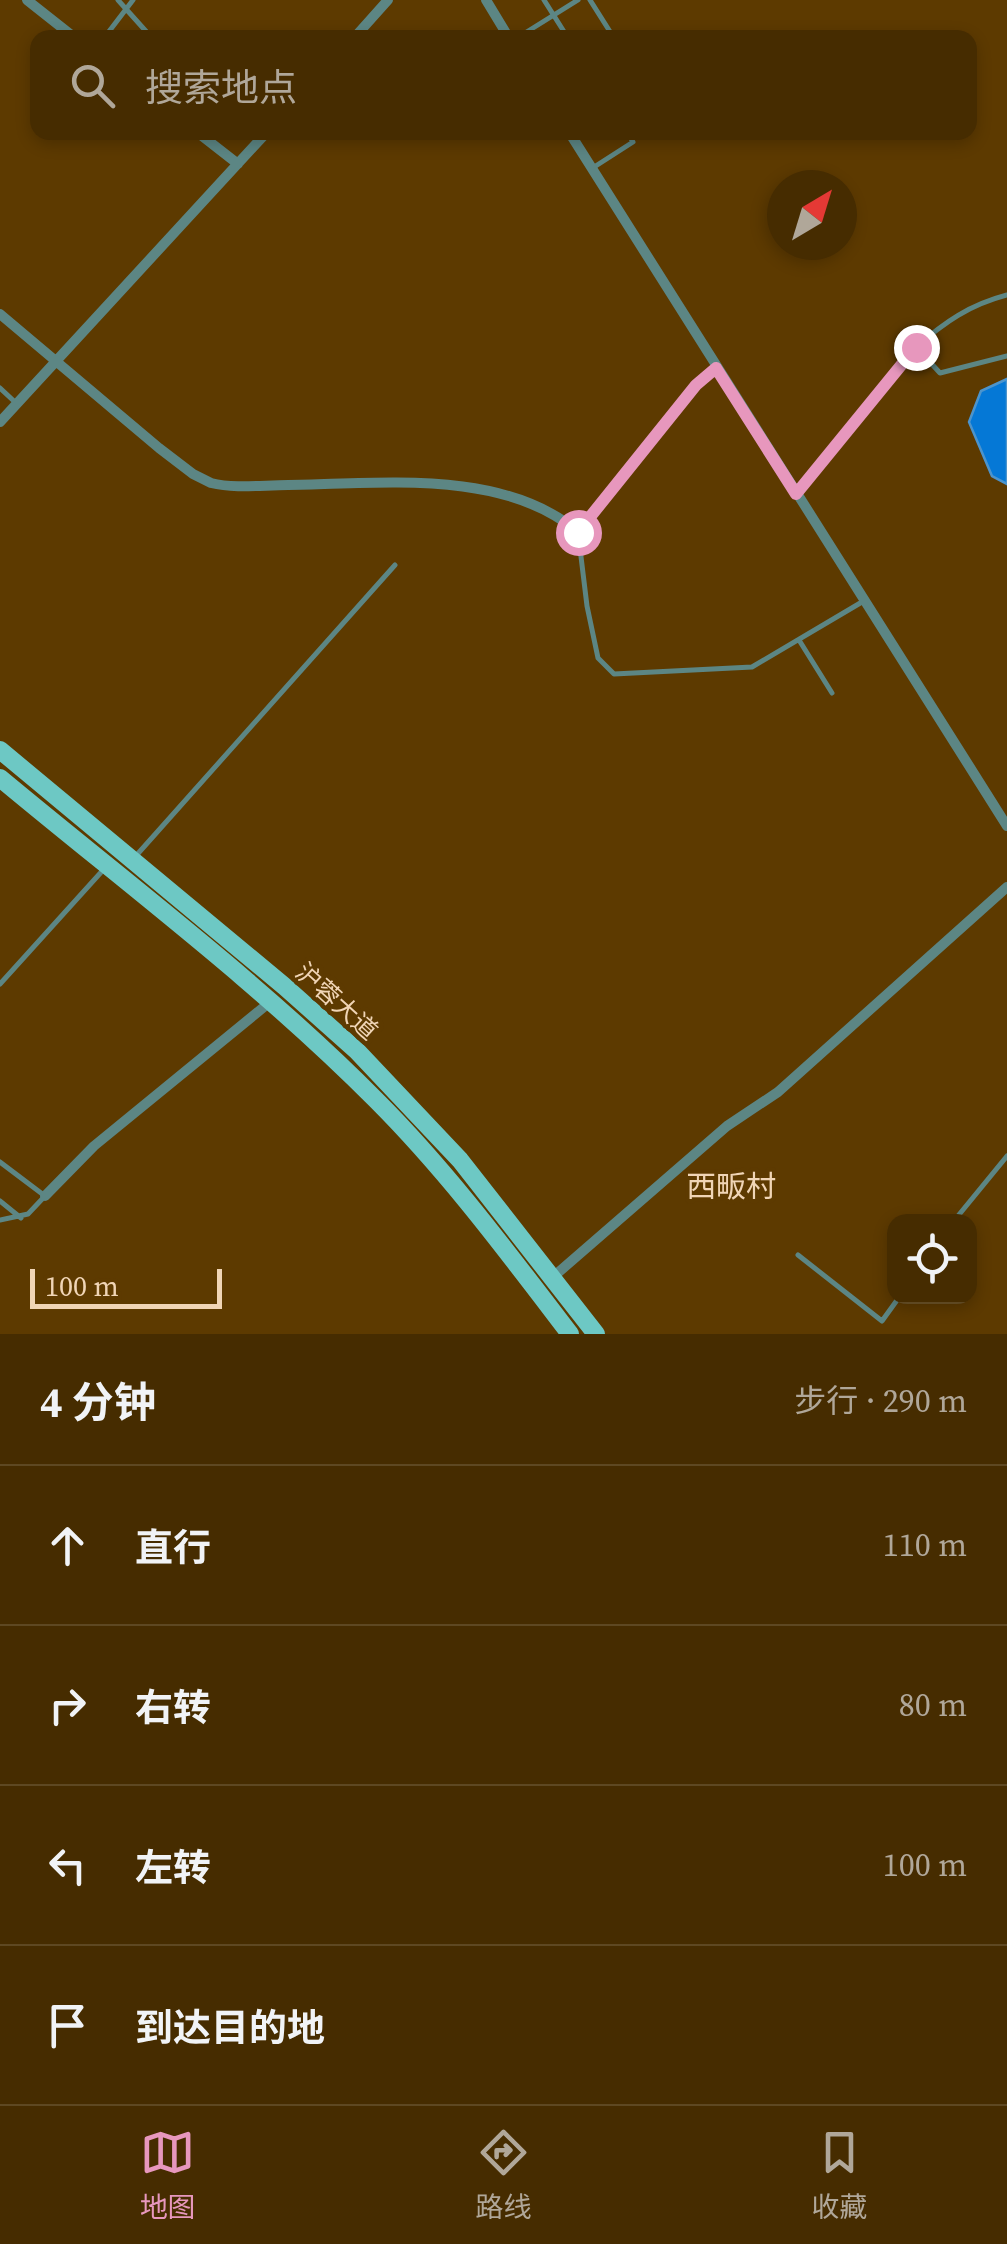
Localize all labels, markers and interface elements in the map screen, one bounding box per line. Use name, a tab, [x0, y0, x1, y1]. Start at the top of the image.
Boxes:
search box	[30, 30, 977, 140]
icon: search	[65, 58, 120, 113]
text: 搜索地点	[145, 62, 297, 114]
north arrow	[767, 170, 857, 260]
route end	[894, 325, 940, 371]
route start	[556, 510, 602, 556]
street label: 沪蓉大道	[288, 955, 386, 1047]
district label: 西畈村	[686, 1166, 776, 1207]
map controls	[887, 1214, 977, 1304]
button: locate	[887, 1214, 977, 1304]
scale bar	[30, 1264, 222, 1308]
text: 100 m	[45, 1267, 119, 1305]
text: 4 分钟	[40, 1373, 156, 1431]
text: 步行 · 290 m	[794, 1379, 967, 1423]
icon: ahead	[40, 1518, 95, 1573]
text: 直行	[135, 1522, 211, 1574]
text: 110 m	[883, 1523, 967, 1567]
icon: right	[40, 1678, 95, 1733]
text: 右转	[135, 1682, 211, 1734]
text: 80 m	[899, 1683, 967, 1727]
icon: left	[40, 1838, 95, 1893]
text: 左转	[135, 1842, 211, 1894]
text: 100 m	[883, 1843, 967, 1887]
icon: arrive	[40, 1998, 95, 2053]
text: 到达目的地	[135, 2002, 325, 2054]
tab: 地图	[140, 2125, 196, 2226]
tab: 路线	[475, 2125, 531, 2226]
tab: 收藏	[811, 2125, 867, 2226]

